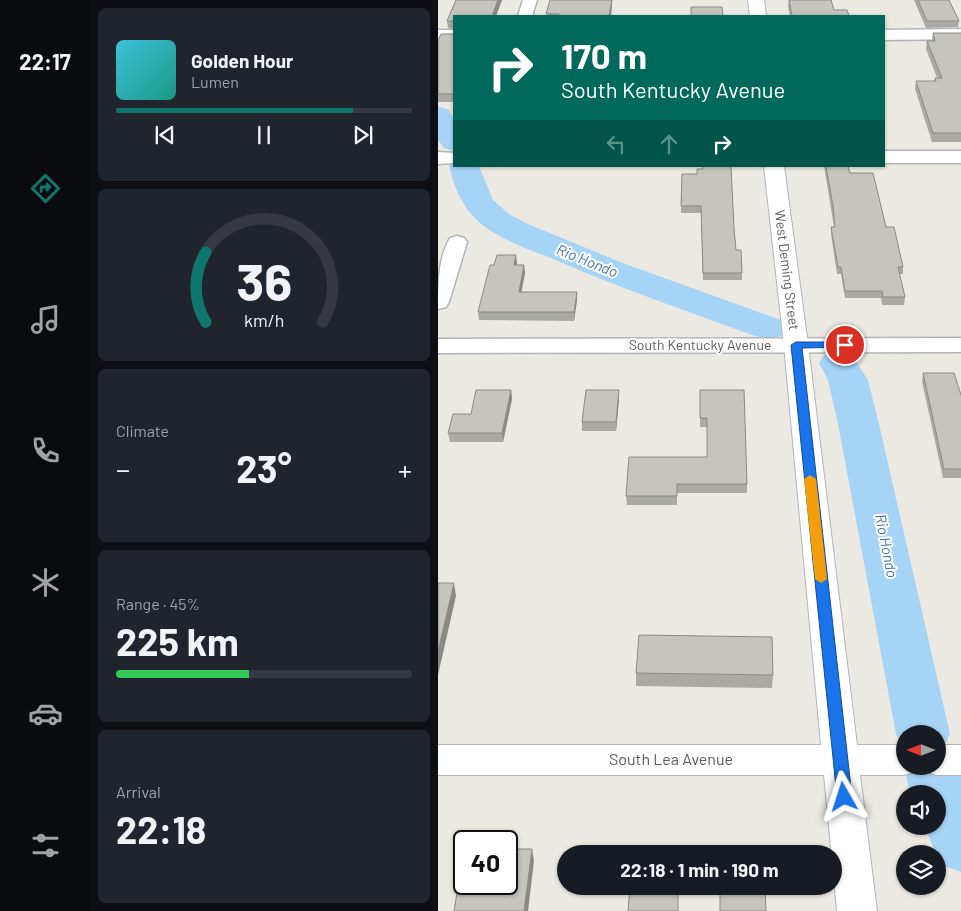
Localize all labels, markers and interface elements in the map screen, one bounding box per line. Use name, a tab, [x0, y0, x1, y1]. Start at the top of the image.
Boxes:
text: 170 m	[561, 34, 647, 76]
icon: right	[478, 35, 543, 100]
text: 22:17	[19, 48, 71, 74]
text: Golden Hour	[191, 49, 293, 72]
text: Lumen	[191, 72, 239, 91]
text: South Kentucky Avenue	[561, 76, 785, 102]
icon: previous	[151, 121, 179, 149]
icon: pause	[250, 121, 278, 149]
icon: next	[349, 121, 377, 149]
icon: left	[602, 130, 630, 158]
icon: ahead	[655, 130, 683, 158]
icon: right	[708, 130, 736, 158]
icon: directions	[28, 171, 63, 206]
street label: West Deming Street	[772, 209, 803, 331]
water label: Rio Hondo	[554, 240, 621, 281]
text: 36	[236, 249, 292, 311]
icon: music	[28, 302, 63, 337]
text: km/h	[244, 309, 284, 331]
pin	[824, 324, 866, 366]
icon: arrive	[831, 331, 859, 359]
street label: South Kentucky Avenue	[629, 336, 771, 353]
text: Climate	[116, 421, 169, 440]
icon: phone	[28, 433, 63, 468]
text: 23°	[236, 445, 292, 491]
text: −	[116, 452, 130, 486]
text: +	[398, 452, 412, 486]
water label: Rio Hondo	[872, 512, 902, 579]
icon: climate	[28, 565, 63, 600]
text: Range · 45%	[116, 594, 200, 613]
text: 225 km	[116, 618, 239, 664]
icon: car	[28, 696, 63, 731]
north arrow	[896, 725, 946, 775]
map controls	[896, 725, 946, 895]
street label: South Lea Avenue	[609, 749, 733, 768]
position arrow	[817, 770, 869, 822]
text: Arrival	[116, 782, 161, 801]
button: sound	[896, 785, 946, 835]
text: 22:18	[116, 806, 206, 852]
icon: filters	[28, 828, 63, 863]
speed limit sign: 40	[453, 830, 518, 895]
button: layers	[896, 845, 946, 895]
text: 22:18 · 1 min · 190 m	[620, 858, 779, 881]

